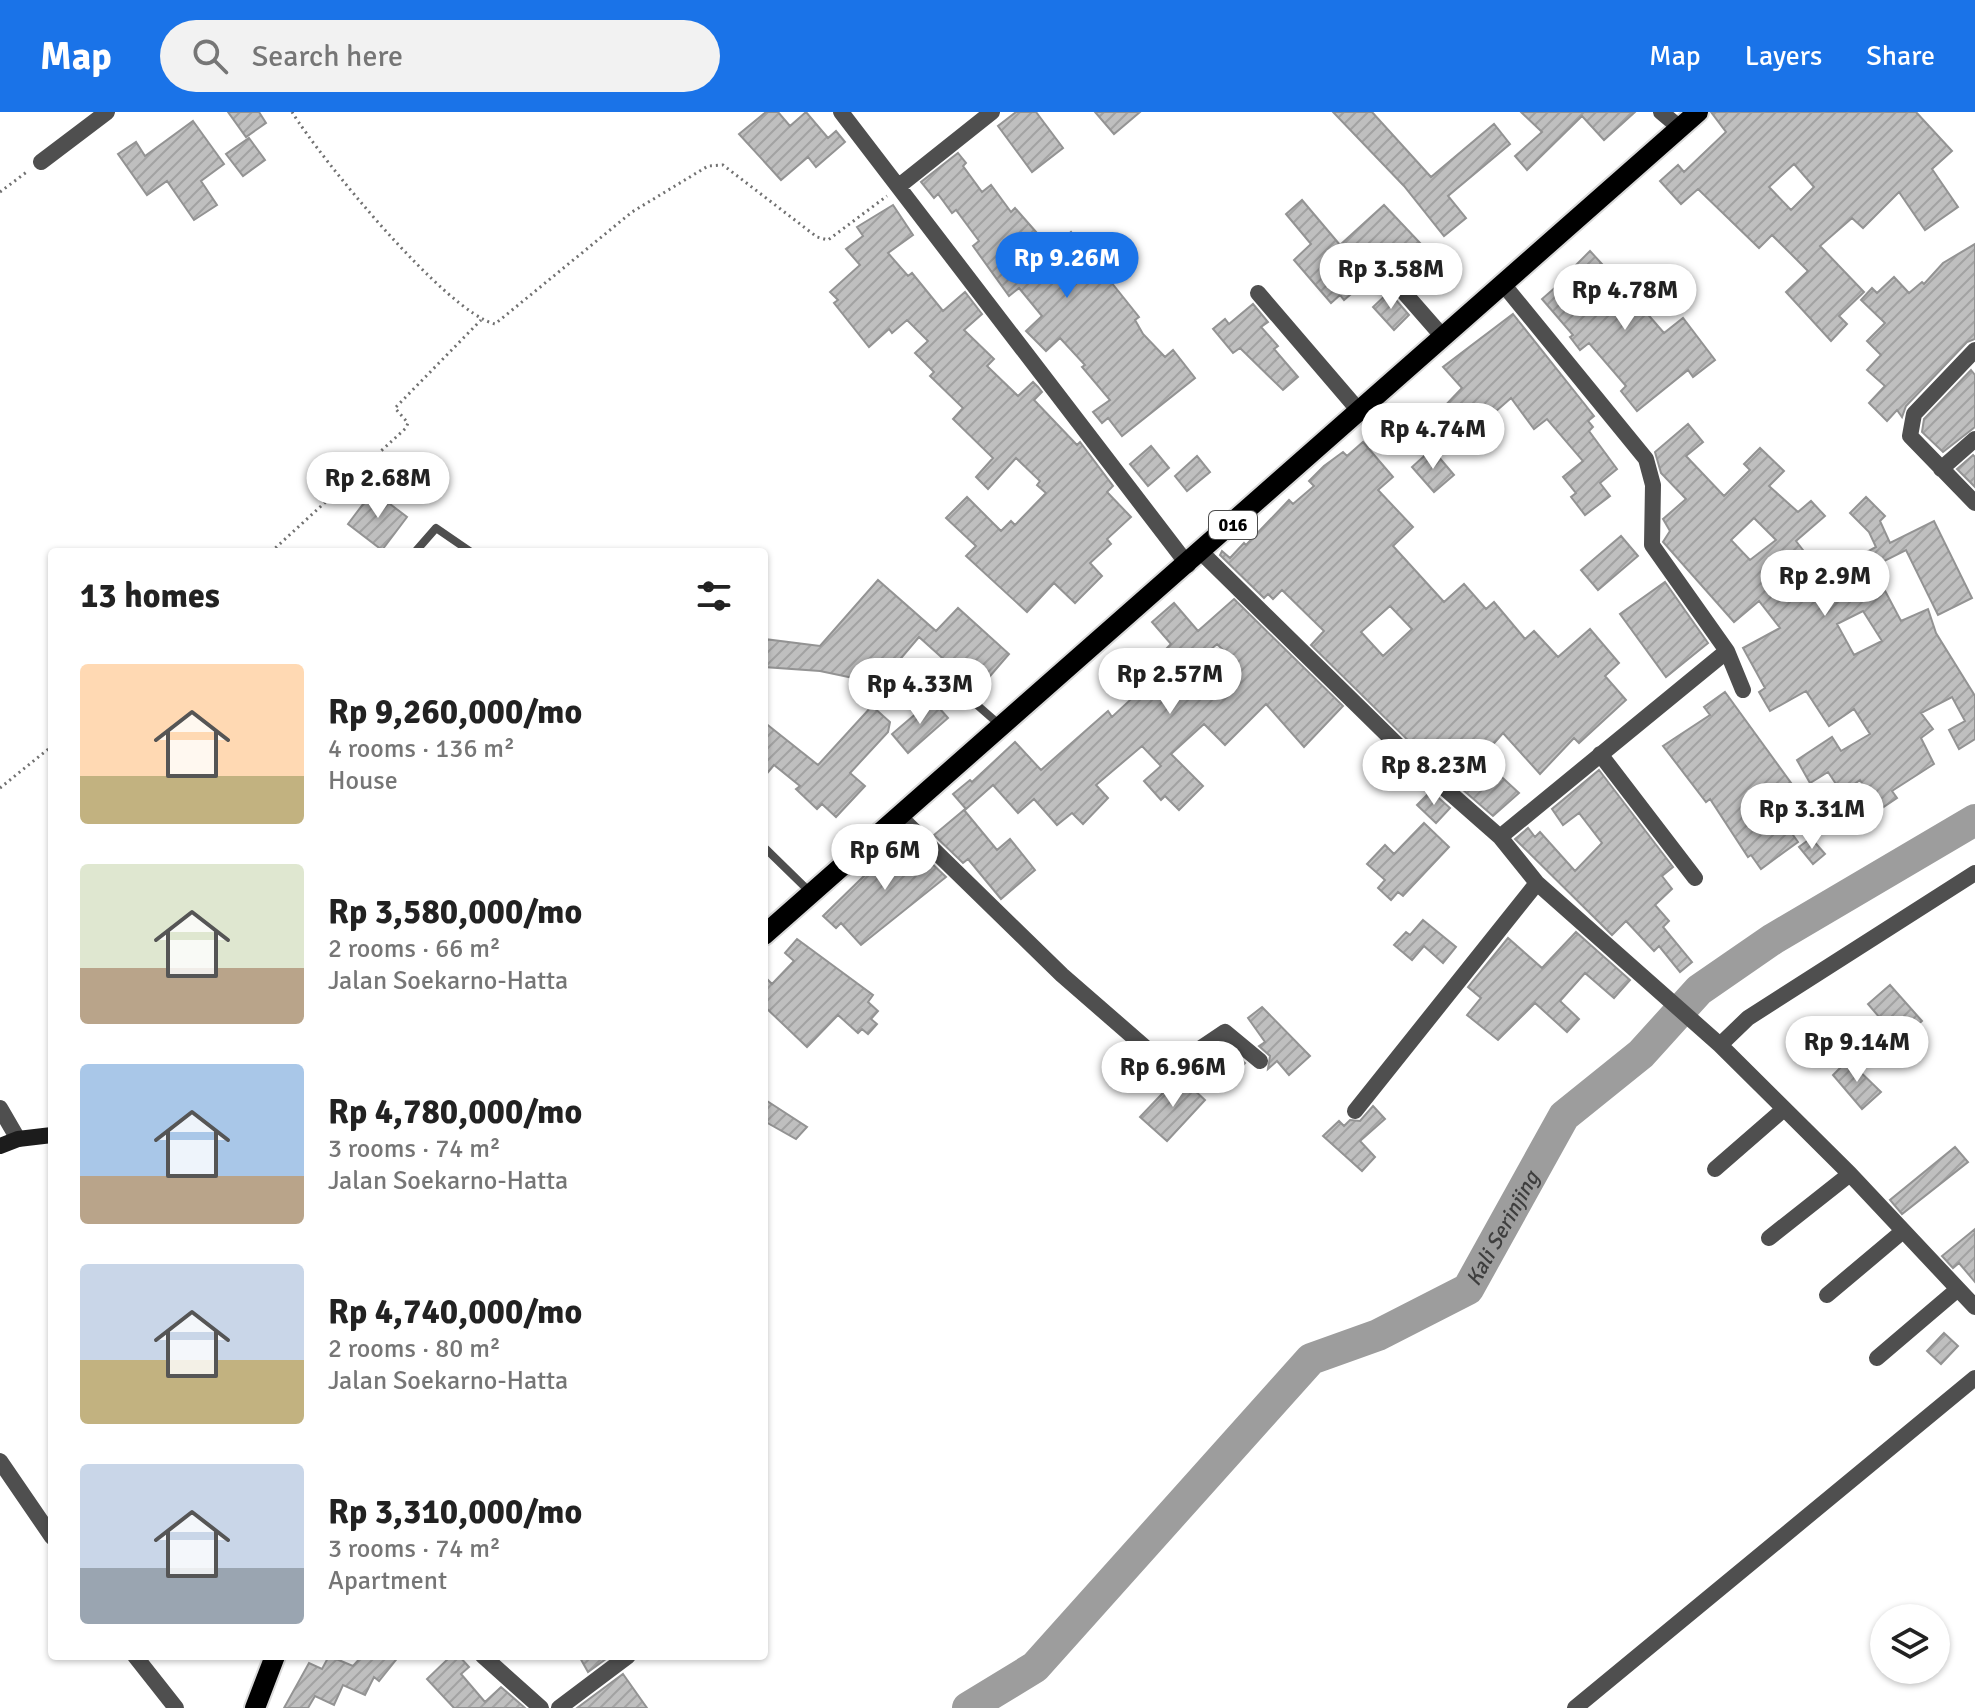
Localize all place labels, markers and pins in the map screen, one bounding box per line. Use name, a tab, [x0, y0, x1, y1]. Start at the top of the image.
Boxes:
pin: Rp 9.26M	[984, 232, 1150, 300]
pin: Rp 3.58M	[1308, 243, 1474, 311]
pin: Rp 4.78M	[1542, 264, 1708, 332]
pin: Rp 4.74M	[1350, 403, 1516, 471]
pin: Rp 2.68M	[295, 452, 461, 520]
pin: Rp 2.9M	[1751, 550, 1899, 618]
pin: Rp 2.57M	[1087, 648, 1253, 716]
pin: Rp 4.33M	[837, 658, 1003, 726]
pin: Rp 8.23M	[1351, 739, 1517, 807]
pin: Rp 3.31M	[1729, 783, 1895, 851]
pin: Rp 6M	[829, 824, 941, 892]
pin: Rp 9.14M	[1774, 1016, 1940, 1084]
pin: Rp 6.96M	[1090, 1041, 1256, 1109]

